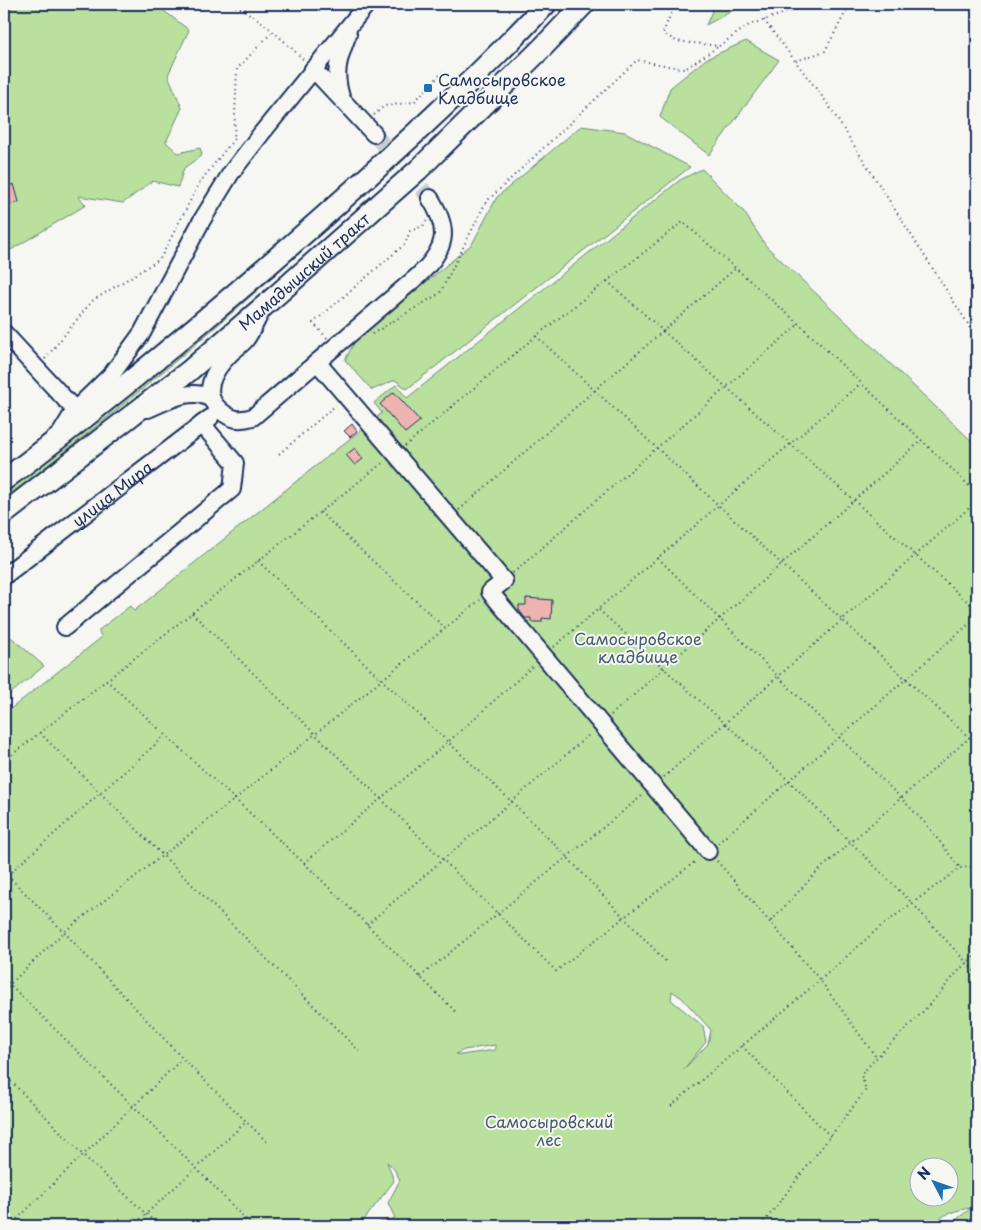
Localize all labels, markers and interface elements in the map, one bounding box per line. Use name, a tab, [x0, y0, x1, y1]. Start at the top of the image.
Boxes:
place label: Самосыровское Кладбище	[438, 67, 566, 109]
marker: Самосыровское Кладбище	[422, 82, 434, 94]
street label: Мамадышский тракт	[233, 206, 375, 335]
street label: улица Мира	[66, 454, 157, 532]
park label: Самосыровское кладбище	[574, 626, 702, 668]
park label: Самосыровский лес	[485, 1109, 613, 1151]
north arrow	[908, 1158, 958, 1208]
text: N	[912, 1162, 935, 1184]

